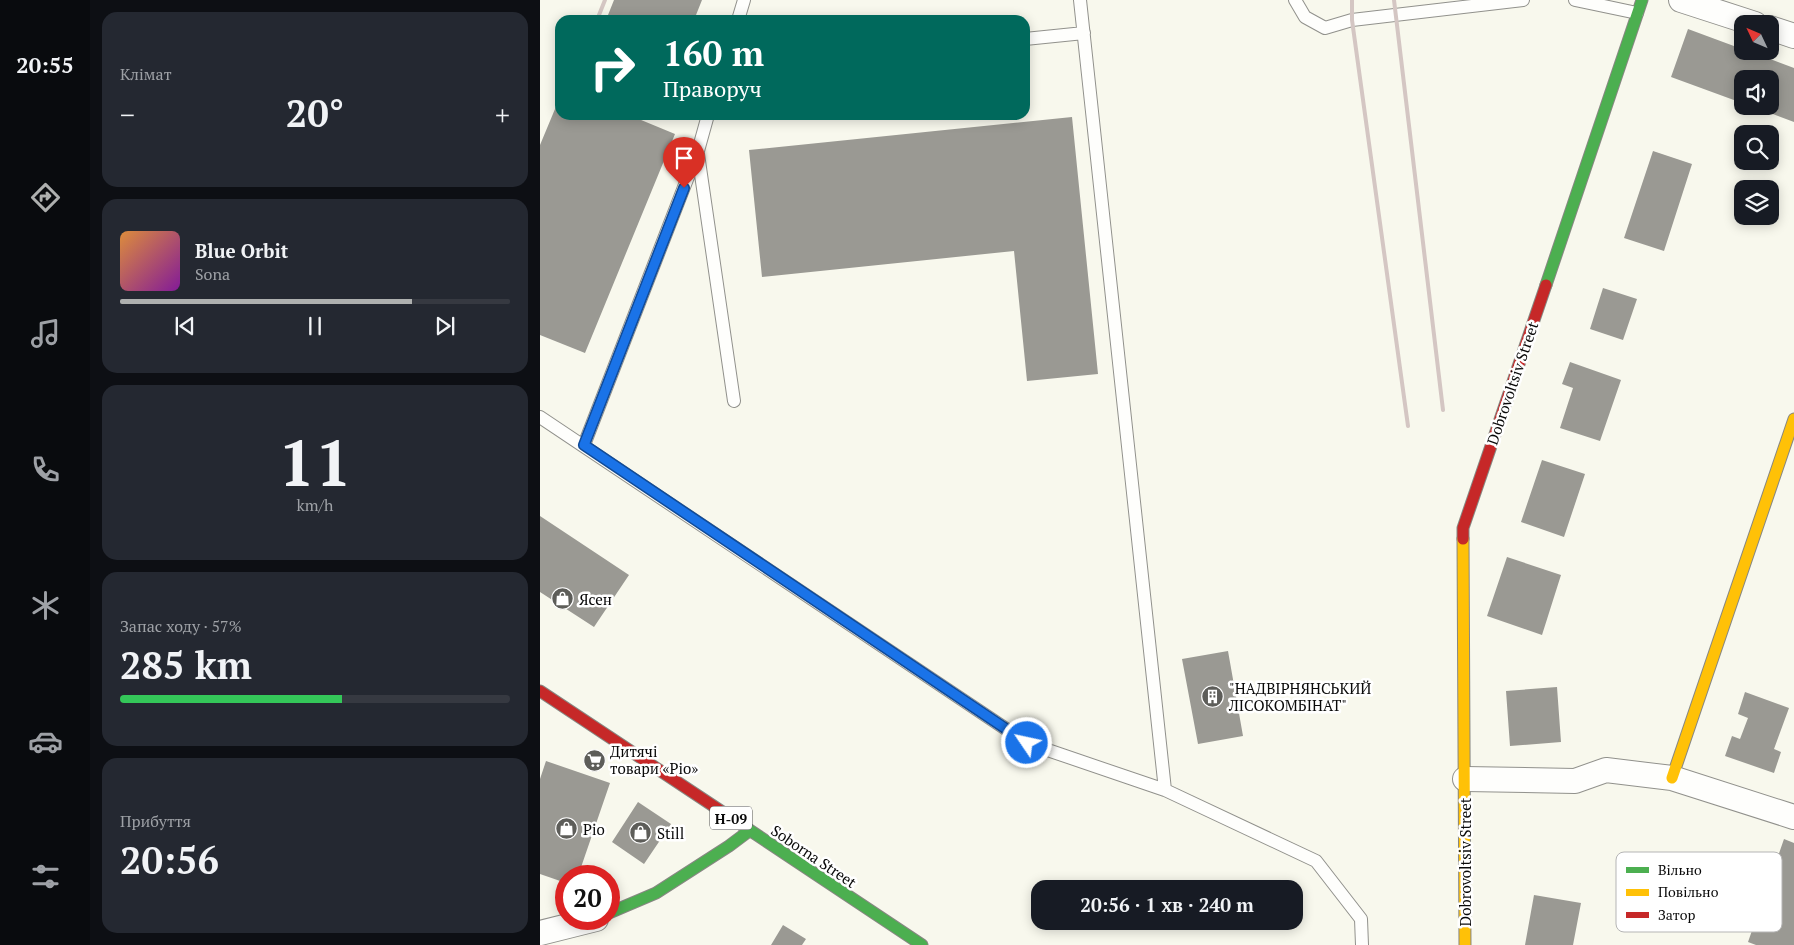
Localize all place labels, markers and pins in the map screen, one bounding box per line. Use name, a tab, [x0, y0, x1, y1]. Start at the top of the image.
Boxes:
pin	[663, 137, 705, 188]
shop icon: Ясен	[551, 587, 575, 611]
place label: Ясен	[579, 589, 612, 609]
place label: "НАДВІРНЯНСЬКИЙ ЛІСОКОМБІНАТ"	[1228, 678, 1371, 715]
building icon: "НАДВІРНЯНСЬКИЙ ЛІСОКОМБІНАТ"	[1201, 685, 1225, 709]
place label: Дитячі товари «Ріо»	[610, 741, 698, 778]
supermarket icon: Дитячі товари «Ріо»	[582, 748, 606, 772]
shop icon: Ріо	[555, 817, 579, 841]
place label: Ріо	[583, 819, 605, 839]
shop icon: Still	[629, 821, 653, 845]
place label: Still	[657, 823, 684, 843]

